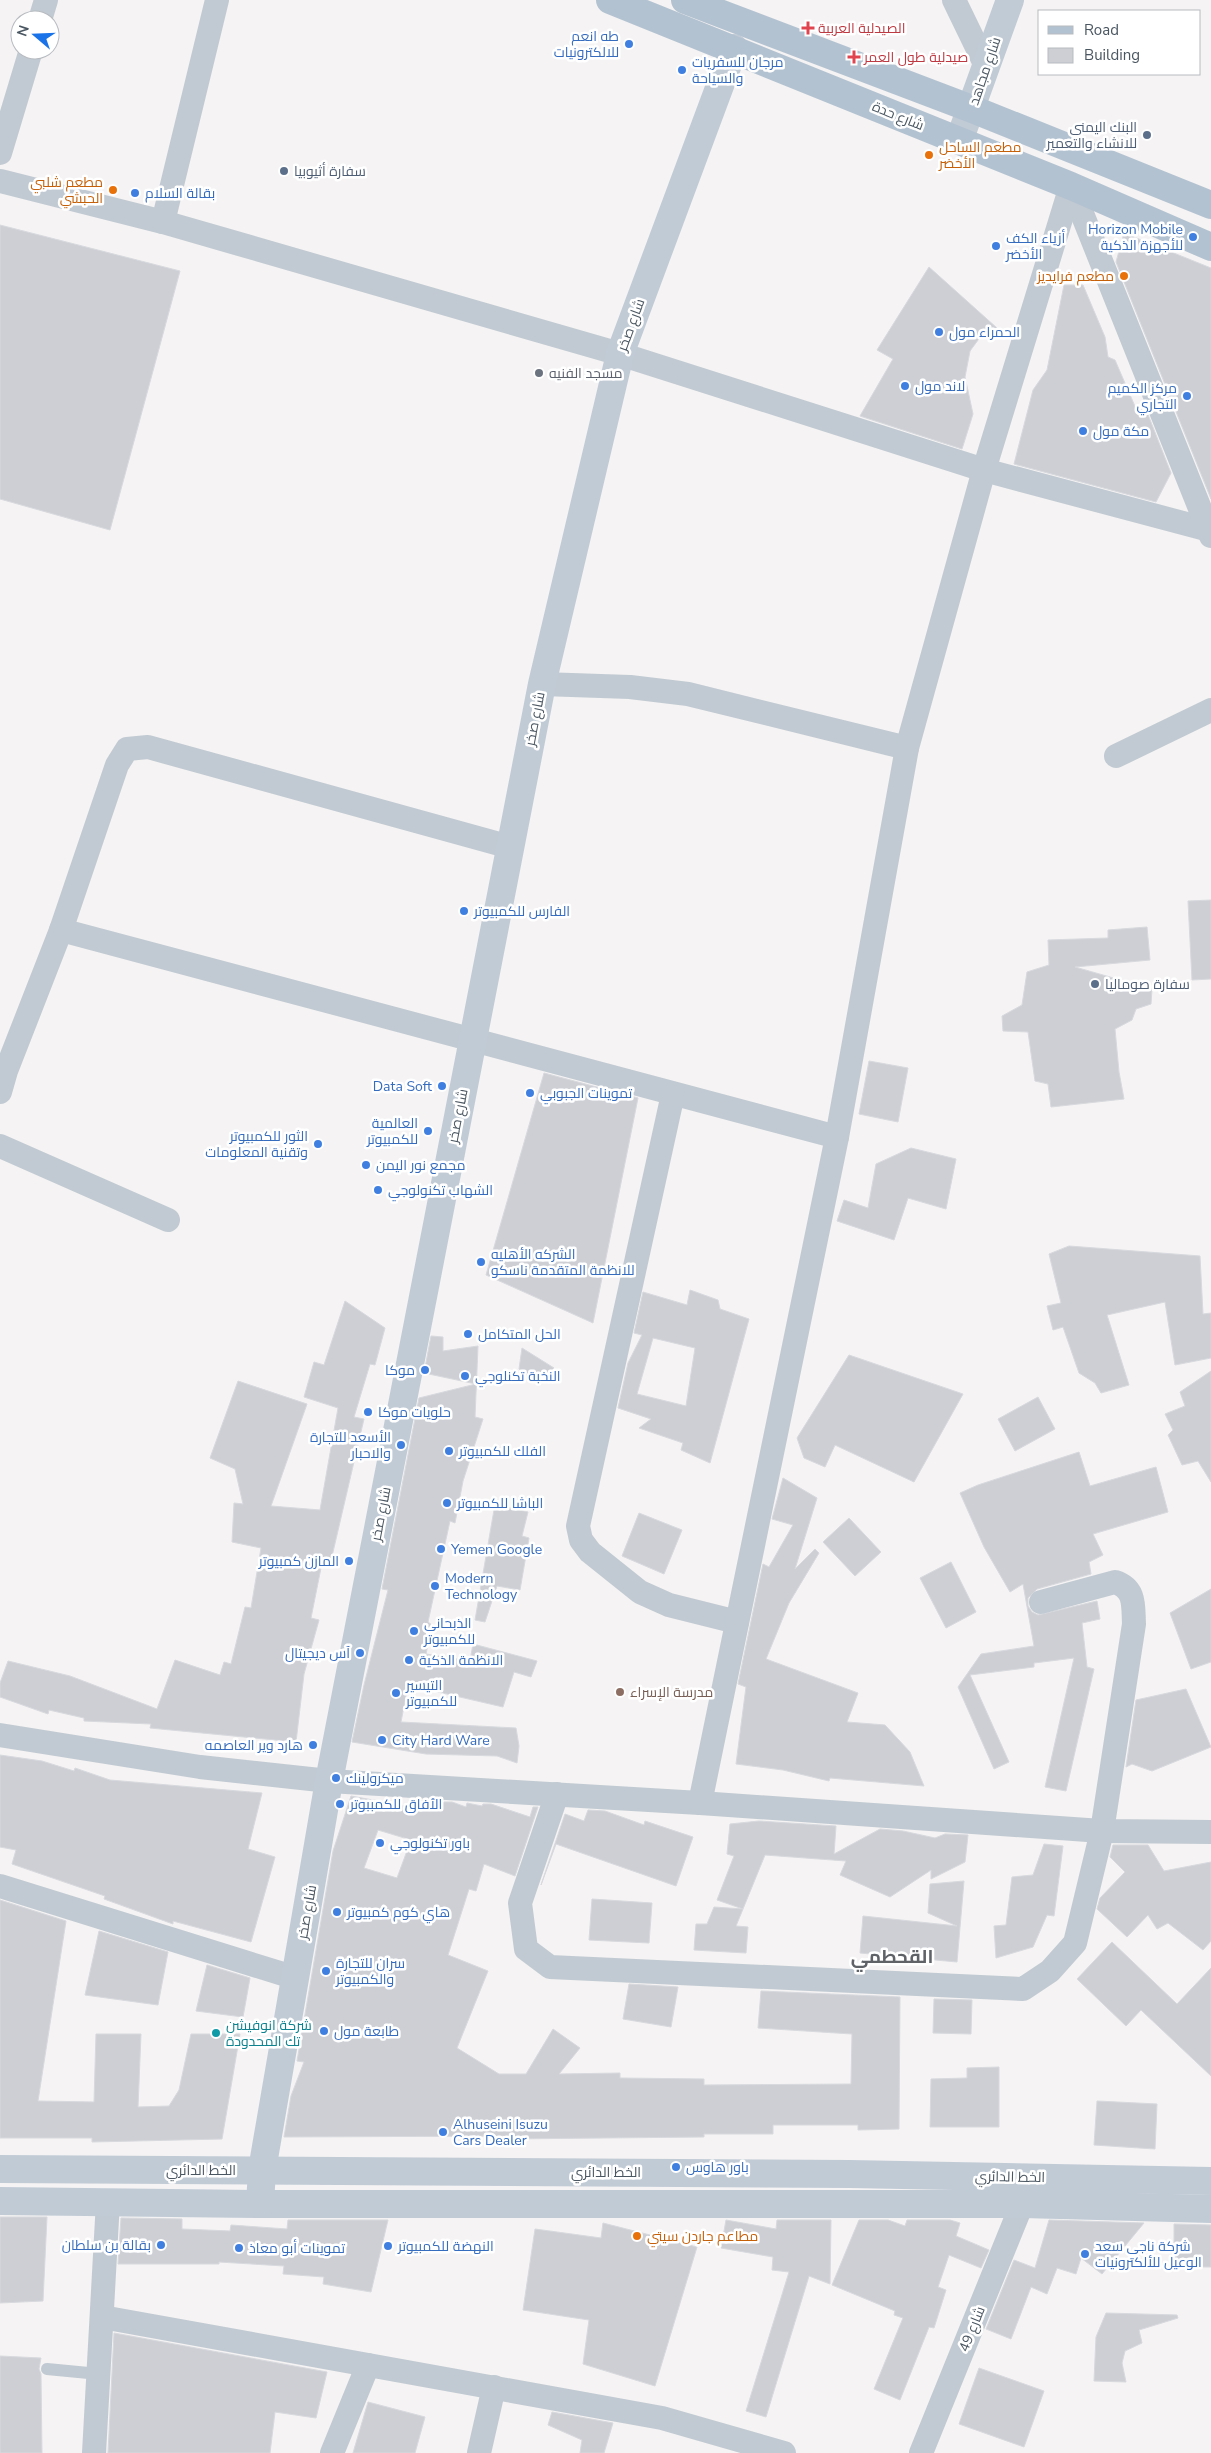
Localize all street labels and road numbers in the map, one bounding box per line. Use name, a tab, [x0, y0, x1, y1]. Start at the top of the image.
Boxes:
street label: شارع مجاهد	[964, 34, 1006, 108]
street label: شارع حدة	[869, 97, 927, 135]
street label: شارع صخر	[612, 296, 649, 355]
street label: شارع صخر	[520, 690, 550, 749]
street label: شارع صخر	[443, 1087, 473, 1146]
street label: شارع صخر	[366, 1485, 396, 1544]
street label: شارع صخر	[293, 1883, 321, 1942]
street label: الخط الدائري	[166, 2161, 236, 2182]
street label: الخط الدائري	[571, 2163, 641, 2184]
street label: الخط الدائري	[975, 2167, 1045, 2189]
street label: شارع 49	[954, 2303, 990, 2355]

